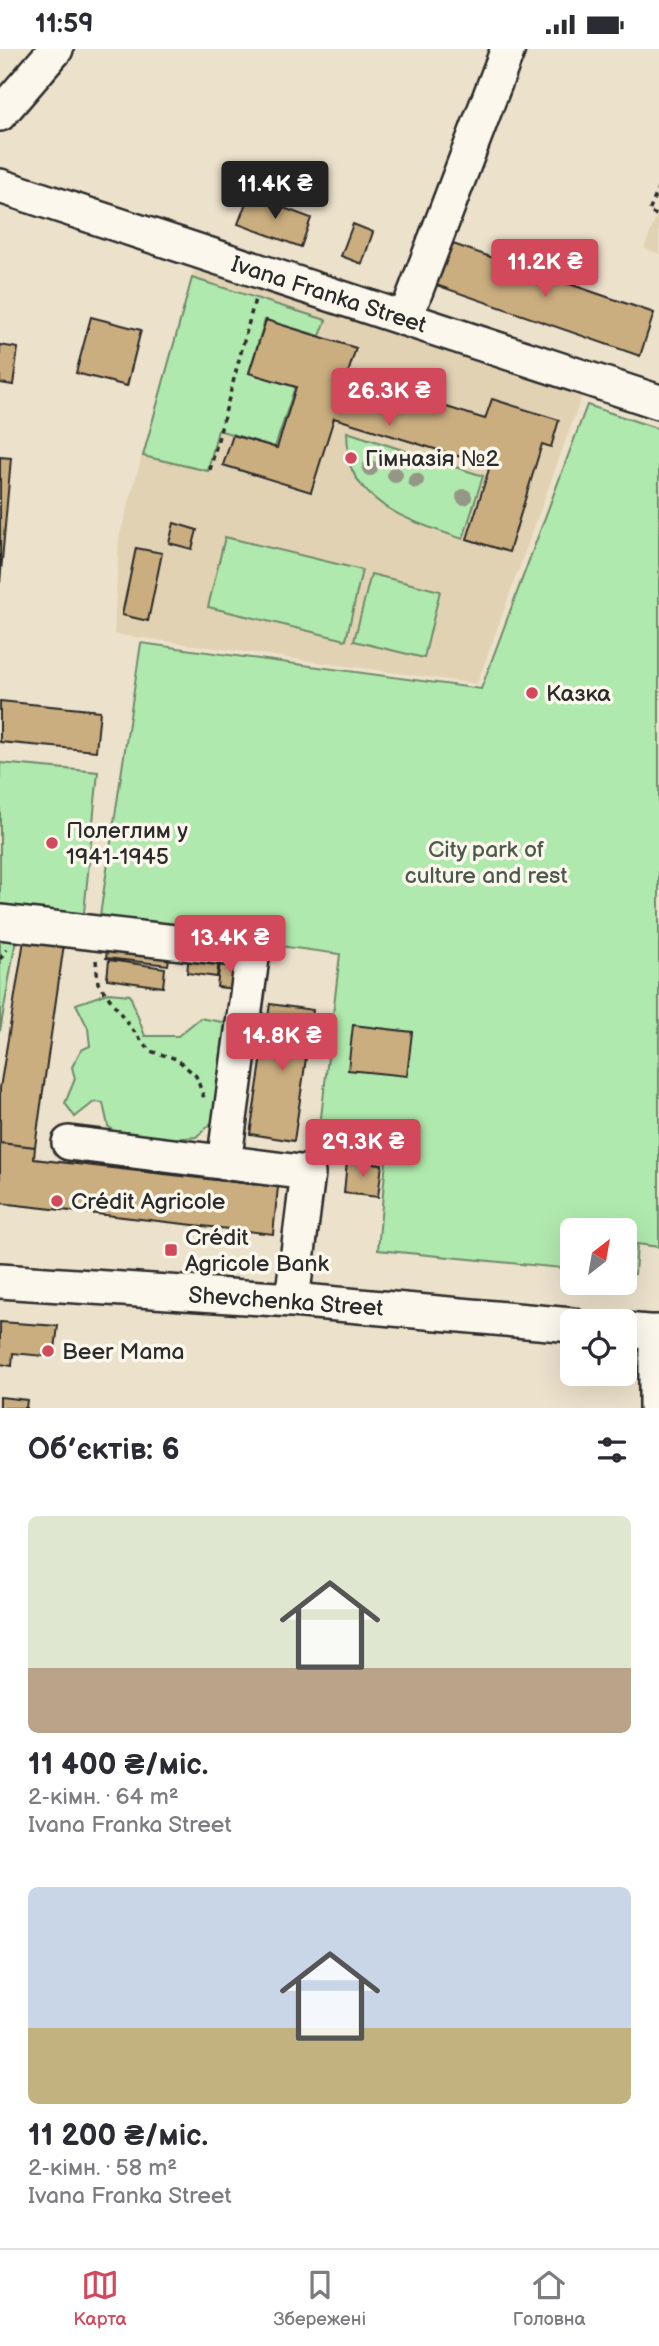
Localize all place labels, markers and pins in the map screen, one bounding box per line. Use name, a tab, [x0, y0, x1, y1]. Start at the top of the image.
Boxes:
pin: 11.4K ₴	[210, 162, 340, 221]
pin: 11.2K ₴	[480, 239, 610, 299]
pin: 26.3K ₴	[324, 369, 454, 428]
place label: Гімназія №2	[365, 445, 499, 473]
marker: Гімназія №2	[343, 450, 359, 466]
place label: Казка	[546, 680, 611, 708]
marker: Казка	[524, 685, 540, 701]
place label: Полеглим у 1941-1945	[66, 817, 188, 871]
marker: Полеглим у 1941-1945	[44, 835, 60, 851]
pin: 13.4K ₴	[165, 915, 295, 975]
pin: 14.8K ₴	[217, 1013, 347, 1073]
pin: 29.3K ₴	[298, 1119, 428, 1179]
place label: Crédit Agricole	[71, 1188, 225, 1216]
marker: Crédit Agricole	[49, 1193, 65, 1209]
place label: Crédit Agricole Bank	[185, 1224, 329, 1278]
marker: Crédit Agricole Bank	[163, 1242, 179, 1258]
place label: Beer Mama	[62, 1338, 184, 1366]
marker: Beer Mama	[40, 1343, 56, 1359]

